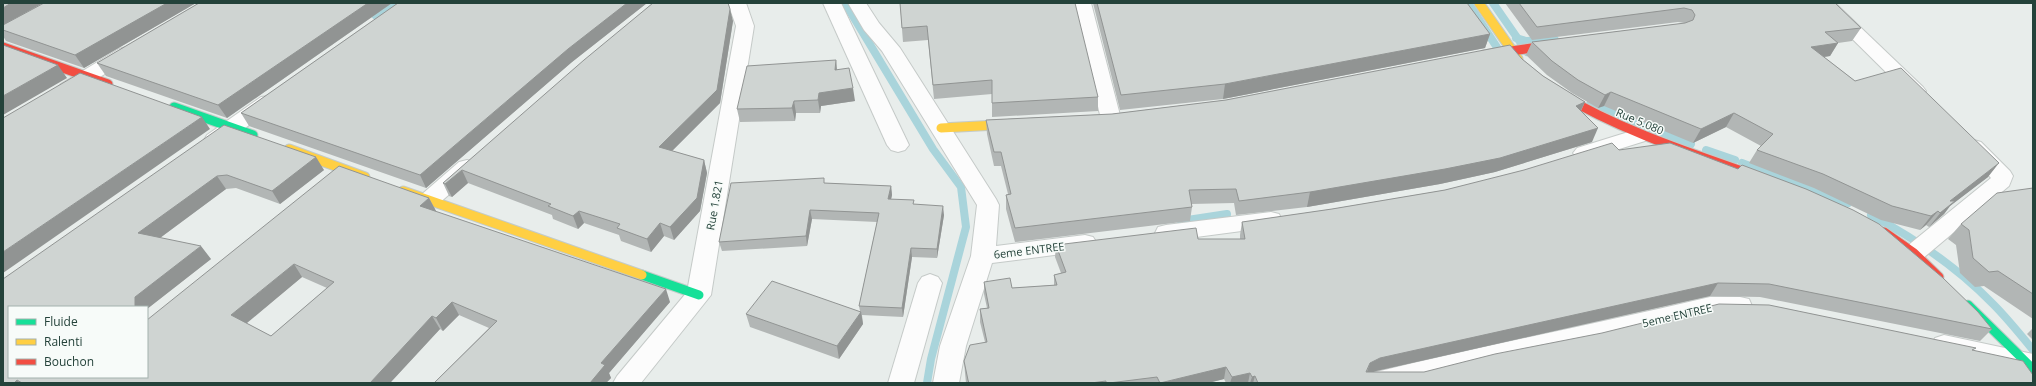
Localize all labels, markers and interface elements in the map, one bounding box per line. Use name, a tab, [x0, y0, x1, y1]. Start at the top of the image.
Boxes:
street label: Rue 5.080	[1614, 104, 1666, 138]
street label: Rue 1.821	[702, 179, 726, 231]
street label: 6eme ENTREE	[993, 238, 1065, 262]
street label: 5eme ENTREE	[1641, 300, 1713, 330]
legend	[8, 306, 148, 378]
text: Fluide	[44, 313, 78, 330]
text: Ralenti	[44, 333, 83, 350]
text: Bouchon	[44, 353, 94, 370]

